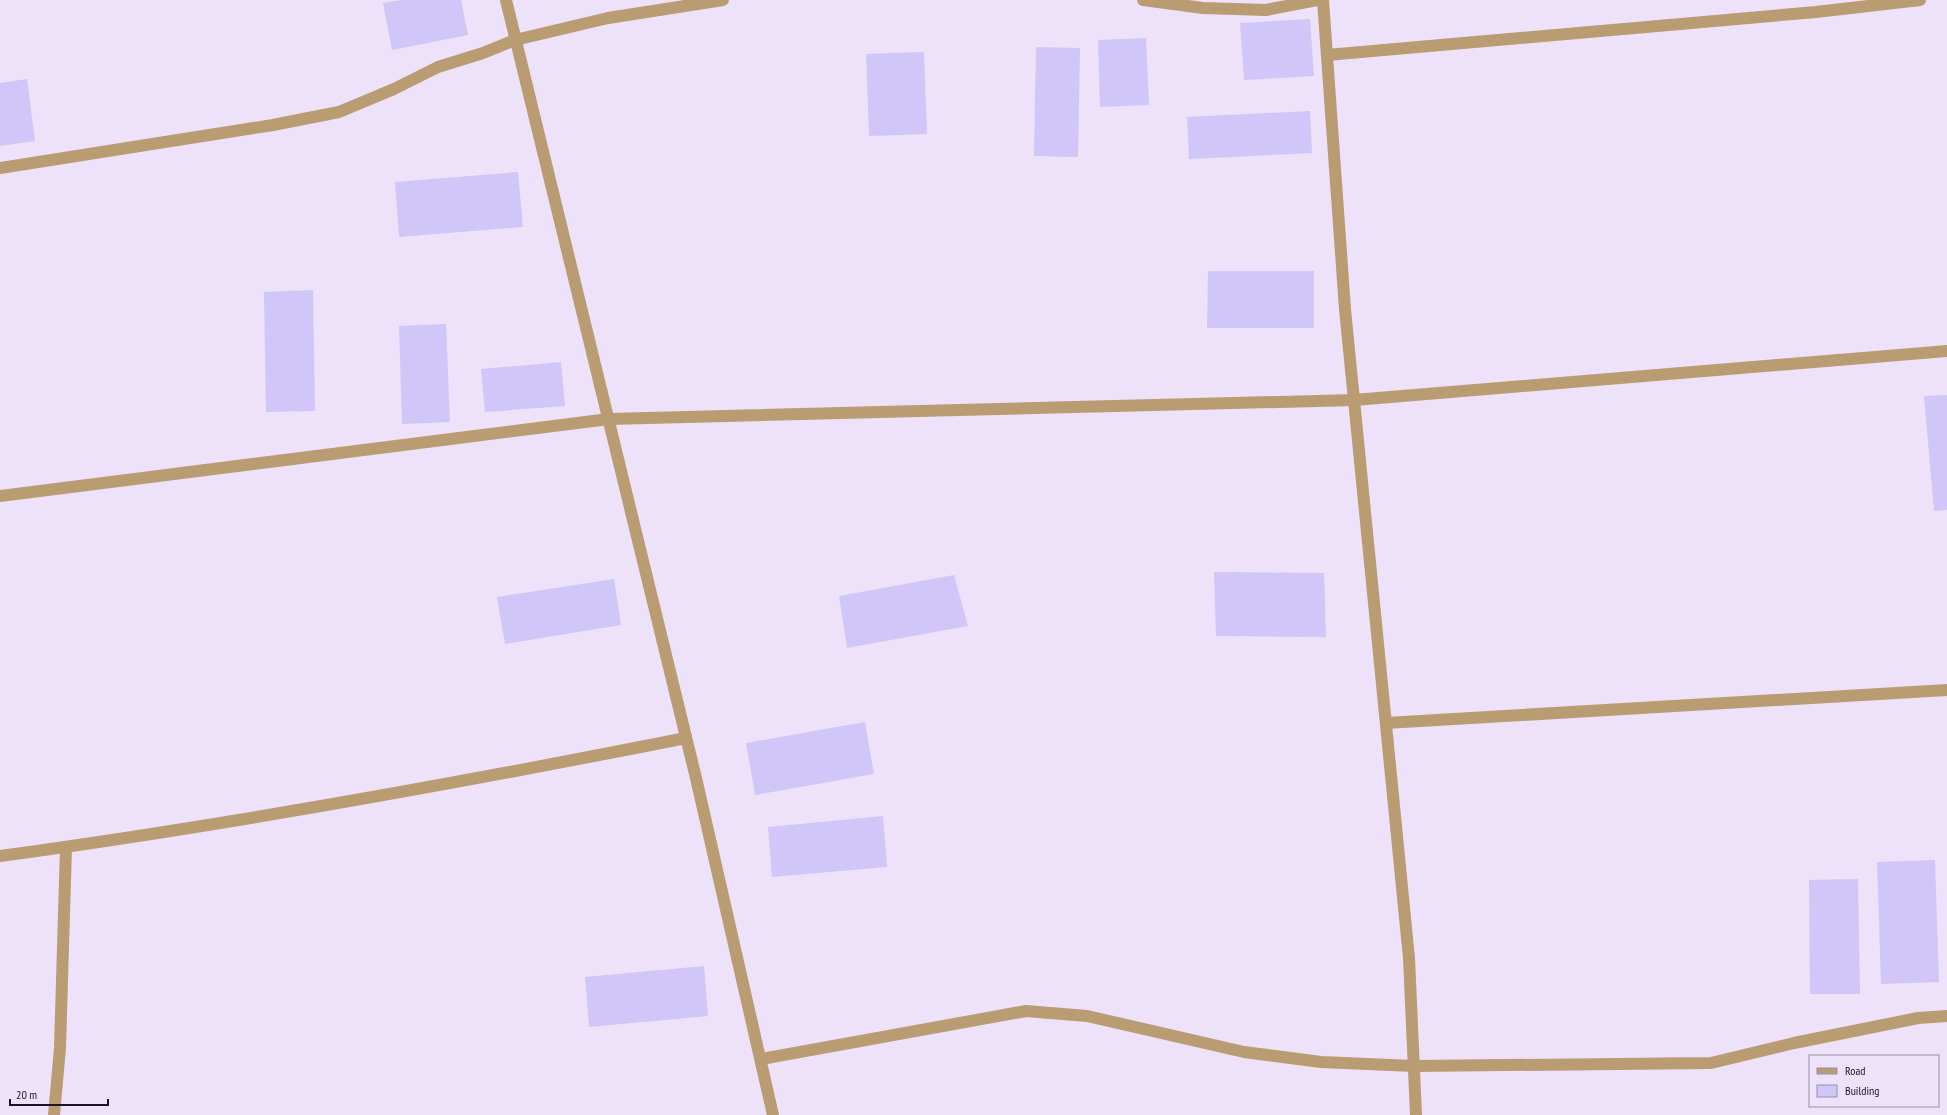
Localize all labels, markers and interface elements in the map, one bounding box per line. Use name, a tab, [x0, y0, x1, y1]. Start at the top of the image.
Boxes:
legend	[1809, 1055, 1939, 1107]
text: Road	[1845, 1063, 1865, 1078]
scale bar	[10, 1081, 108, 1107]
text: Building	[1845, 1083, 1880, 1098]
text: 20 m	[16, 1087, 37, 1102]

